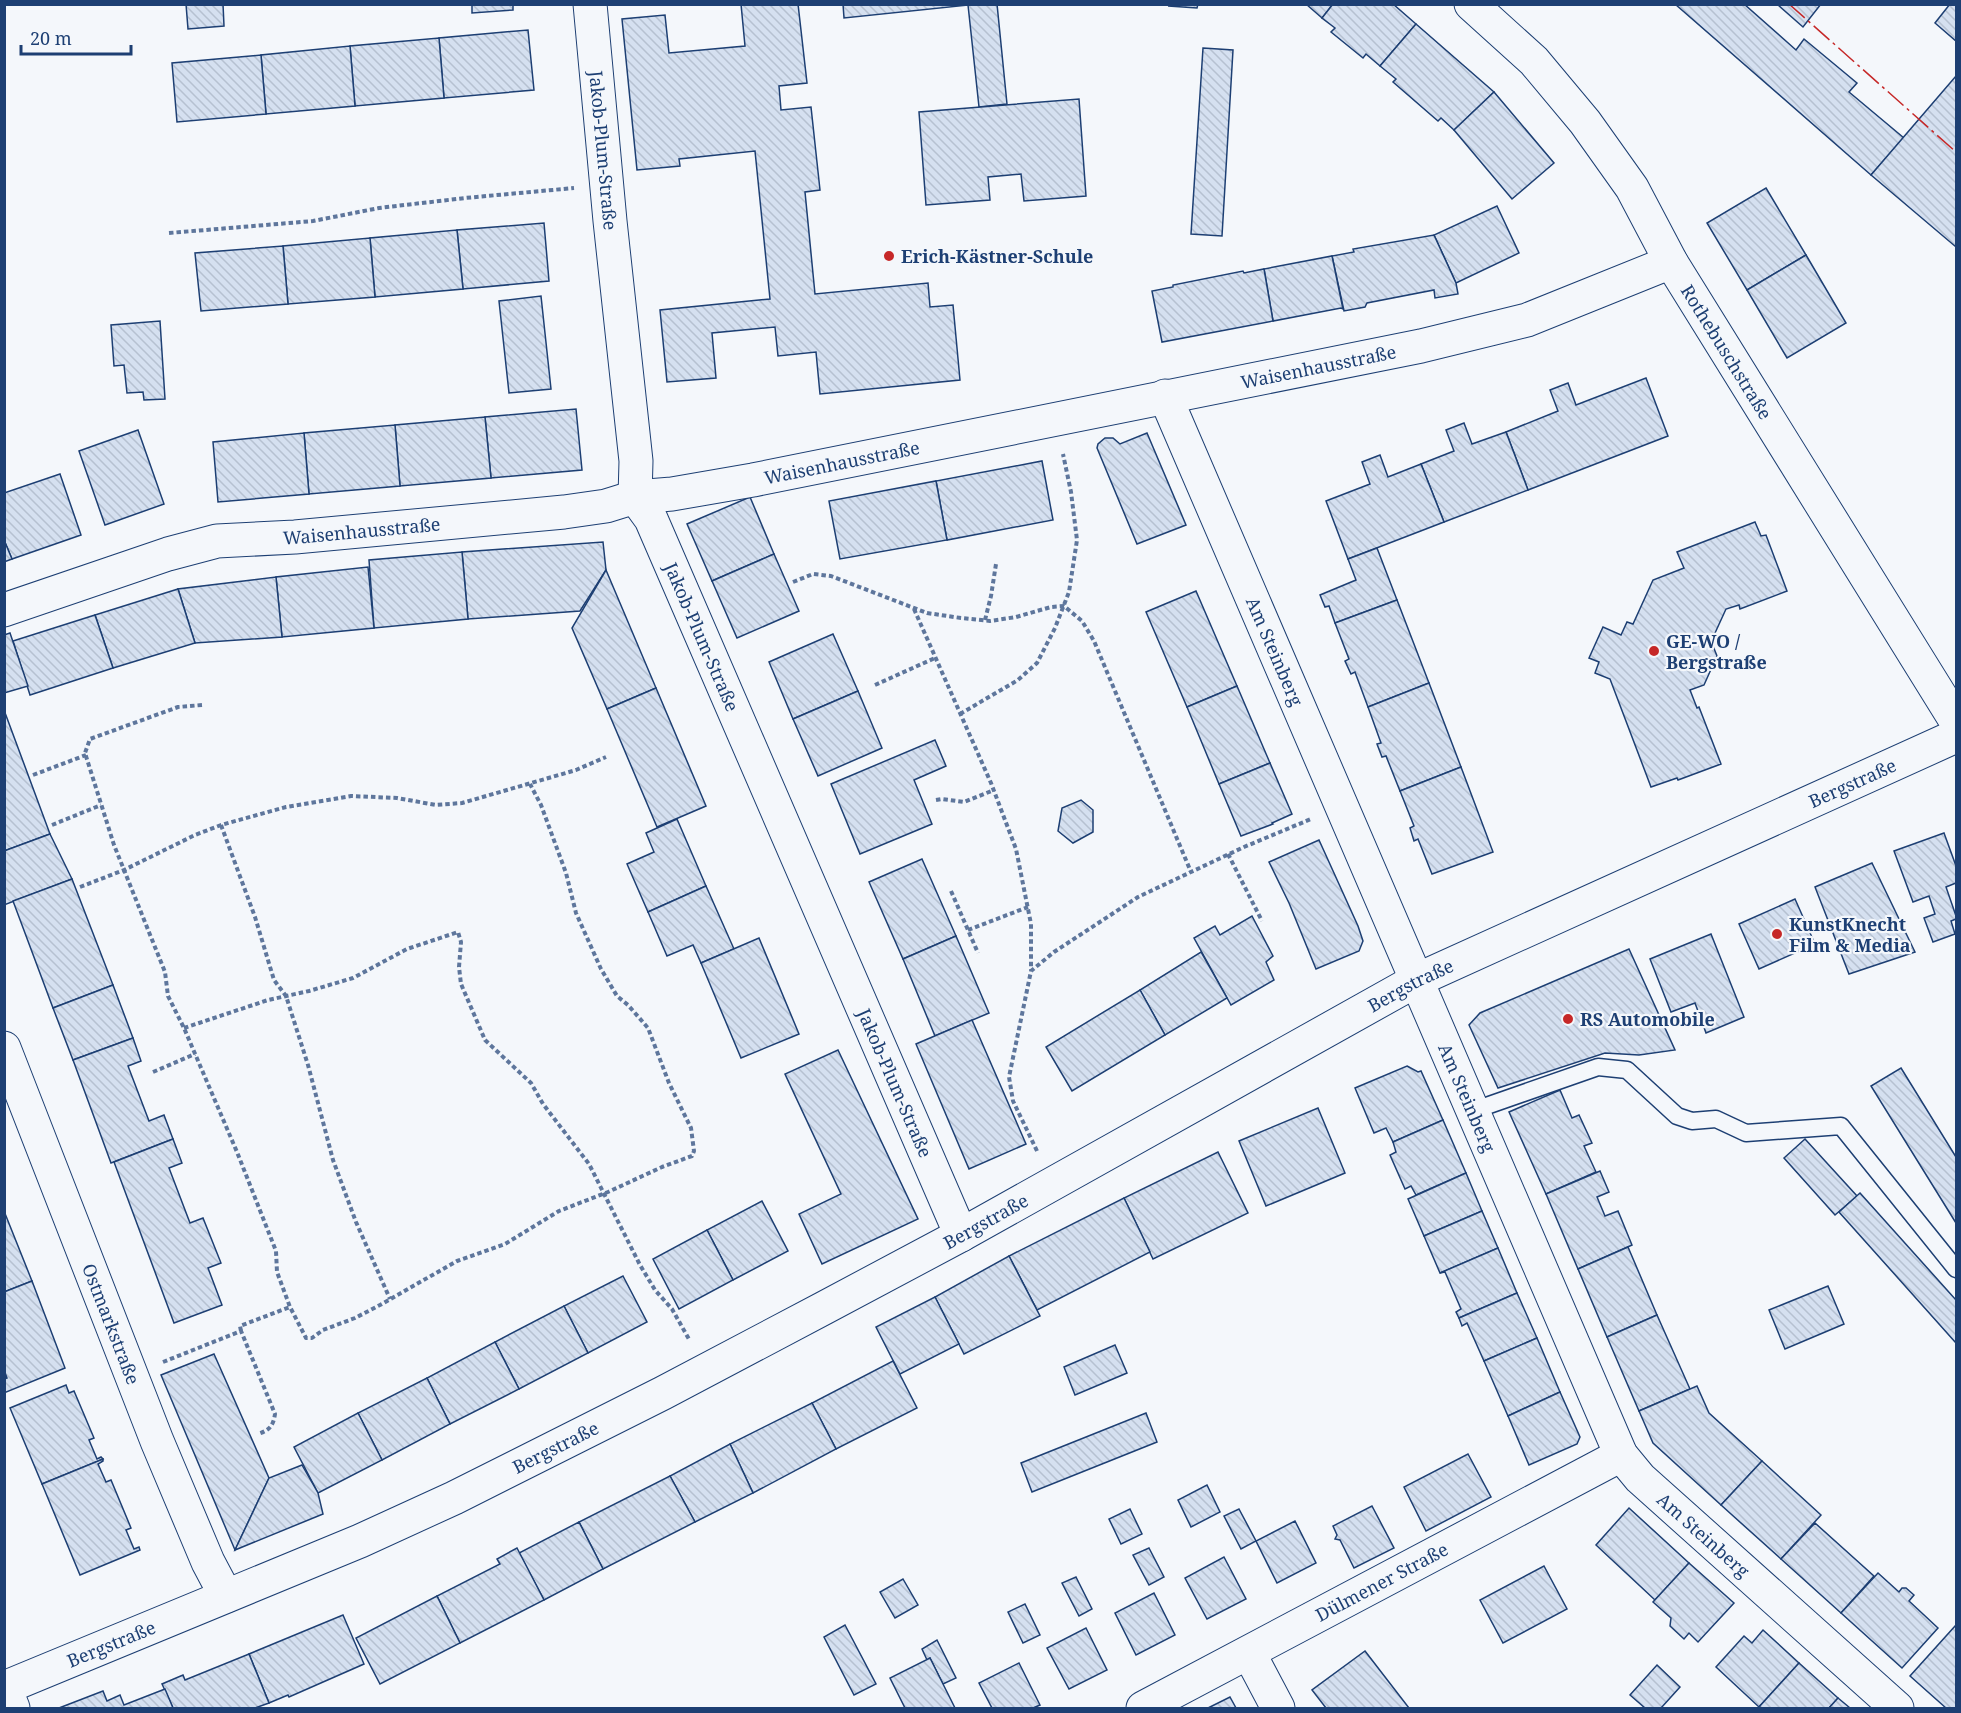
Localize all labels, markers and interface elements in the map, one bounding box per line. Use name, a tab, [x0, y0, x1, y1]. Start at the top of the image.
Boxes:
scale bar	[21, 18, 130, 56]
text: 20 m	[30, 26, 72, 50]
street label: Jakob-Plum-Straße	[584, 69, 623, 231]
place label: Erich-Kästner-Schule	[901, 244, 1093, 268]
marker: Erich-Kästner-Schule	[882, 249, 896, 263]
street label: Rothebuschstraße	[1676, 280, 1778, 424]
street label: Waisenhausstraße	[1239, 339, 1398, 394]
street label: Waisenhausstraße	[762, 435, 922, 489]
street label: Waisenhausstraße	[282, 512, 441, 550]
street label: Jakob-Plum-Straße	[659, 558, 745, 715]
street label: Am Steinberg	[1241, 593, 1309, 710]
place label: GE-WO / Bergstraße	[1666, 629, 1767, 674]
marker: GE-WO / Bergstraße	[1647, 644, 1661, 658]
street label: Bergstraße	[1805, 753, 1900, 813]
place label: KunstKnecht Film & Media	[1789, 912, 1911, 957]
marker: KunstKnecht Film & Media	[1770, 927, 1784, 941]
street label: Bergstraße	[1363, 953, 1457, 1017]
street label: Jakob-Plum-Straße	[852, 1004, 938, 1161]
place label: RS Automobile	[1580, 1007, 1715, 1031]
marker: RS Automobile	[1561, 1012, 1575, 1026]
street label: Am Steinberg	[1433, 1039, 1501, 1156]
street label: Bergstraße	[939, 1188, 1032, 1254]
street label: Ostmarkstraße	[77, 1260, 146, 1388]
street label: Bergstraße	[508, 1415, 603, 1479]
street label: Am Steinberg	[1652, 1487, 1755, 1583]
street label: Dülmener Straße	[1311, 1537, 1452, 1627]
street label: Bergstraße	[63, 1615, 159, 1673]

